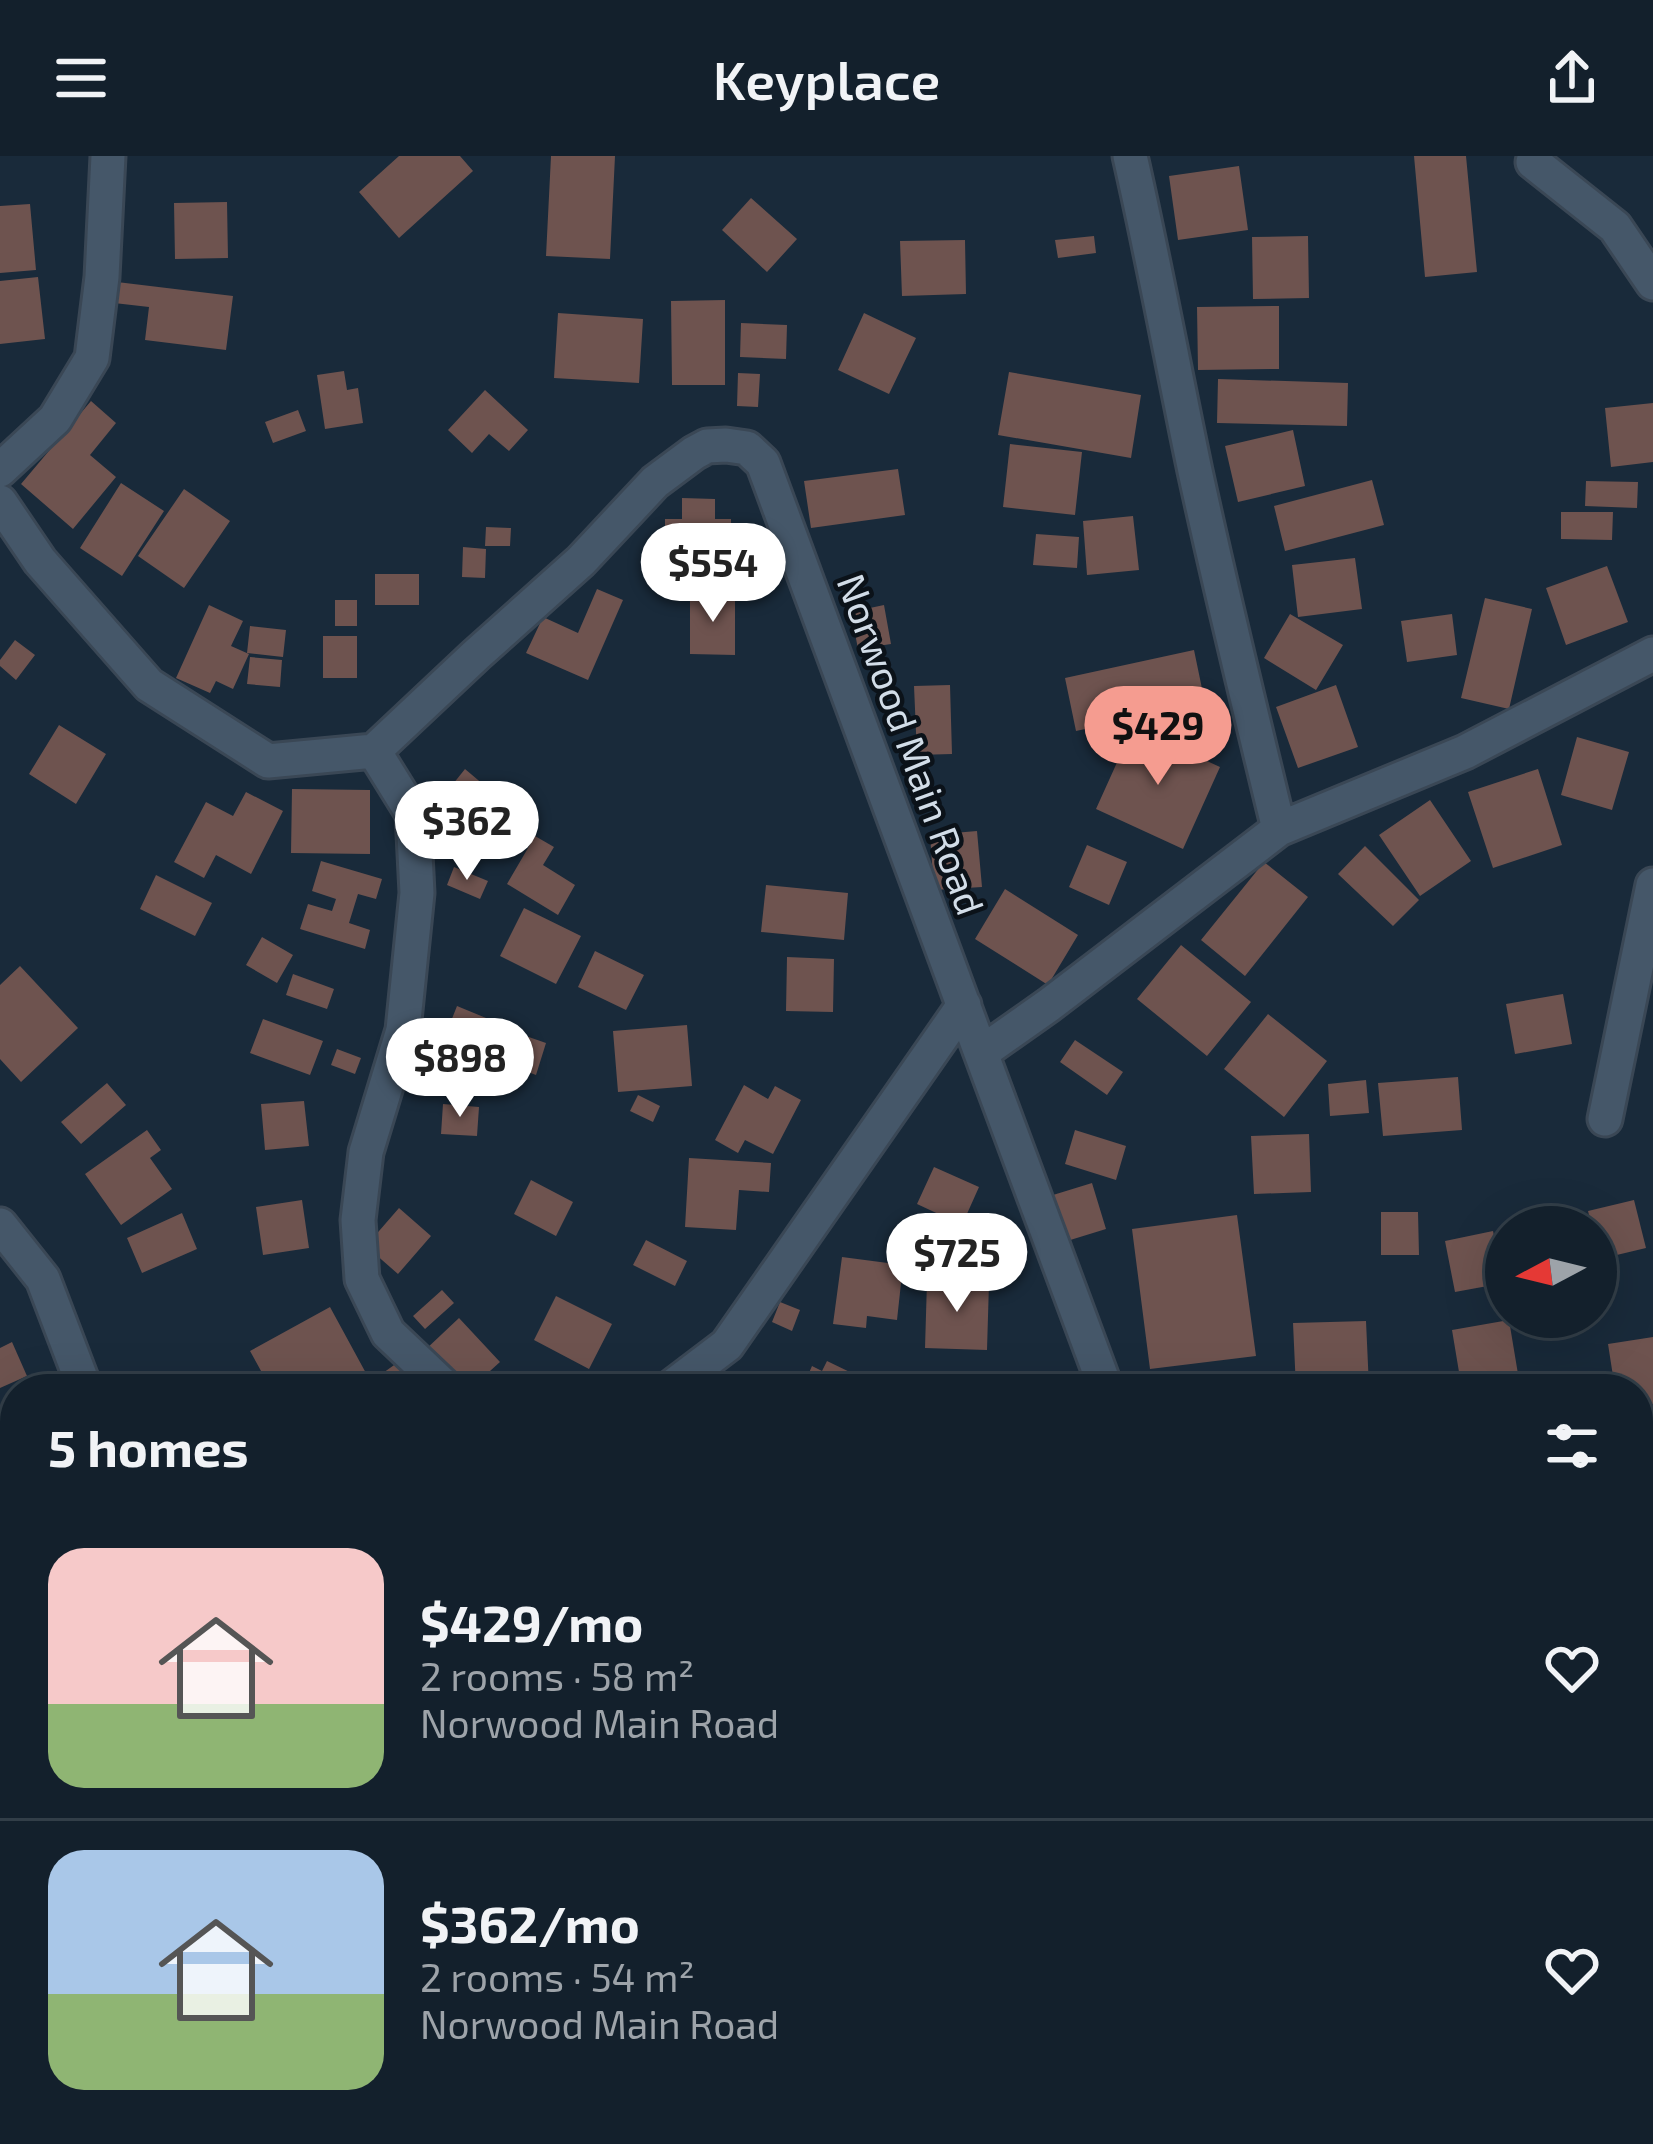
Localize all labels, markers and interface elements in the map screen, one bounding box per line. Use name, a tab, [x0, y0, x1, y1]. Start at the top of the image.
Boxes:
icon: menu	[48, 45, 114, 111]
icon: share	[1539, 45, 1605, 111]
text: Keyplace	[713, 46, 940, 111]
pin: $554	[642, 523, 784, 625]
text: $554	[668, 538, 758, 585]
street label: Norwood Main Road	[829, 567, 995, 921]
pin: $429	[1087, 686, 1229, 788]
text: $429	[1111, 701, 1205, 748]
pin: $362	[396, 781, 538, 883]
text: $362	[422, 796, 512, 843]
pin: $898	[389, 1018, 531, 1120]
text: $898	[413, 1033, 507, 1080]
north arrow	[1485, 1206, 1617, 1338]
map controls	[1485, 1206, 1617, 1338]
pin: $725	[886, 1213, 1028, 1315]
text: $725	[913, 1228, 1001, 1275]
icon: filters	[1539, 1413, 1605, 1479]
text: 5 homes	[48, 1416, 249, 1477]
text: $429/mo	[420, 1591, 643, 1652]
icon: home	[144, 1596, 288, 1740]
icon: heart	[1539, 1635, 1605, 1701]
text: 2 rooms · 58 m²	[420, 1652, 694, 1699]
text: Norwood Main Road	[420, 1699, 779, 1746]
text: $362/mo	[420, 1892, 640, 1953]
icon: home	[144, 1898, 288, 2042]
icon: heart	[1539, 1937, 1605, 2003]
text: 2 rooms · 54 m²	[420, 1953, 695, 2000]
text: Norwood Main Road	[420, 2000, 779, 2047]

